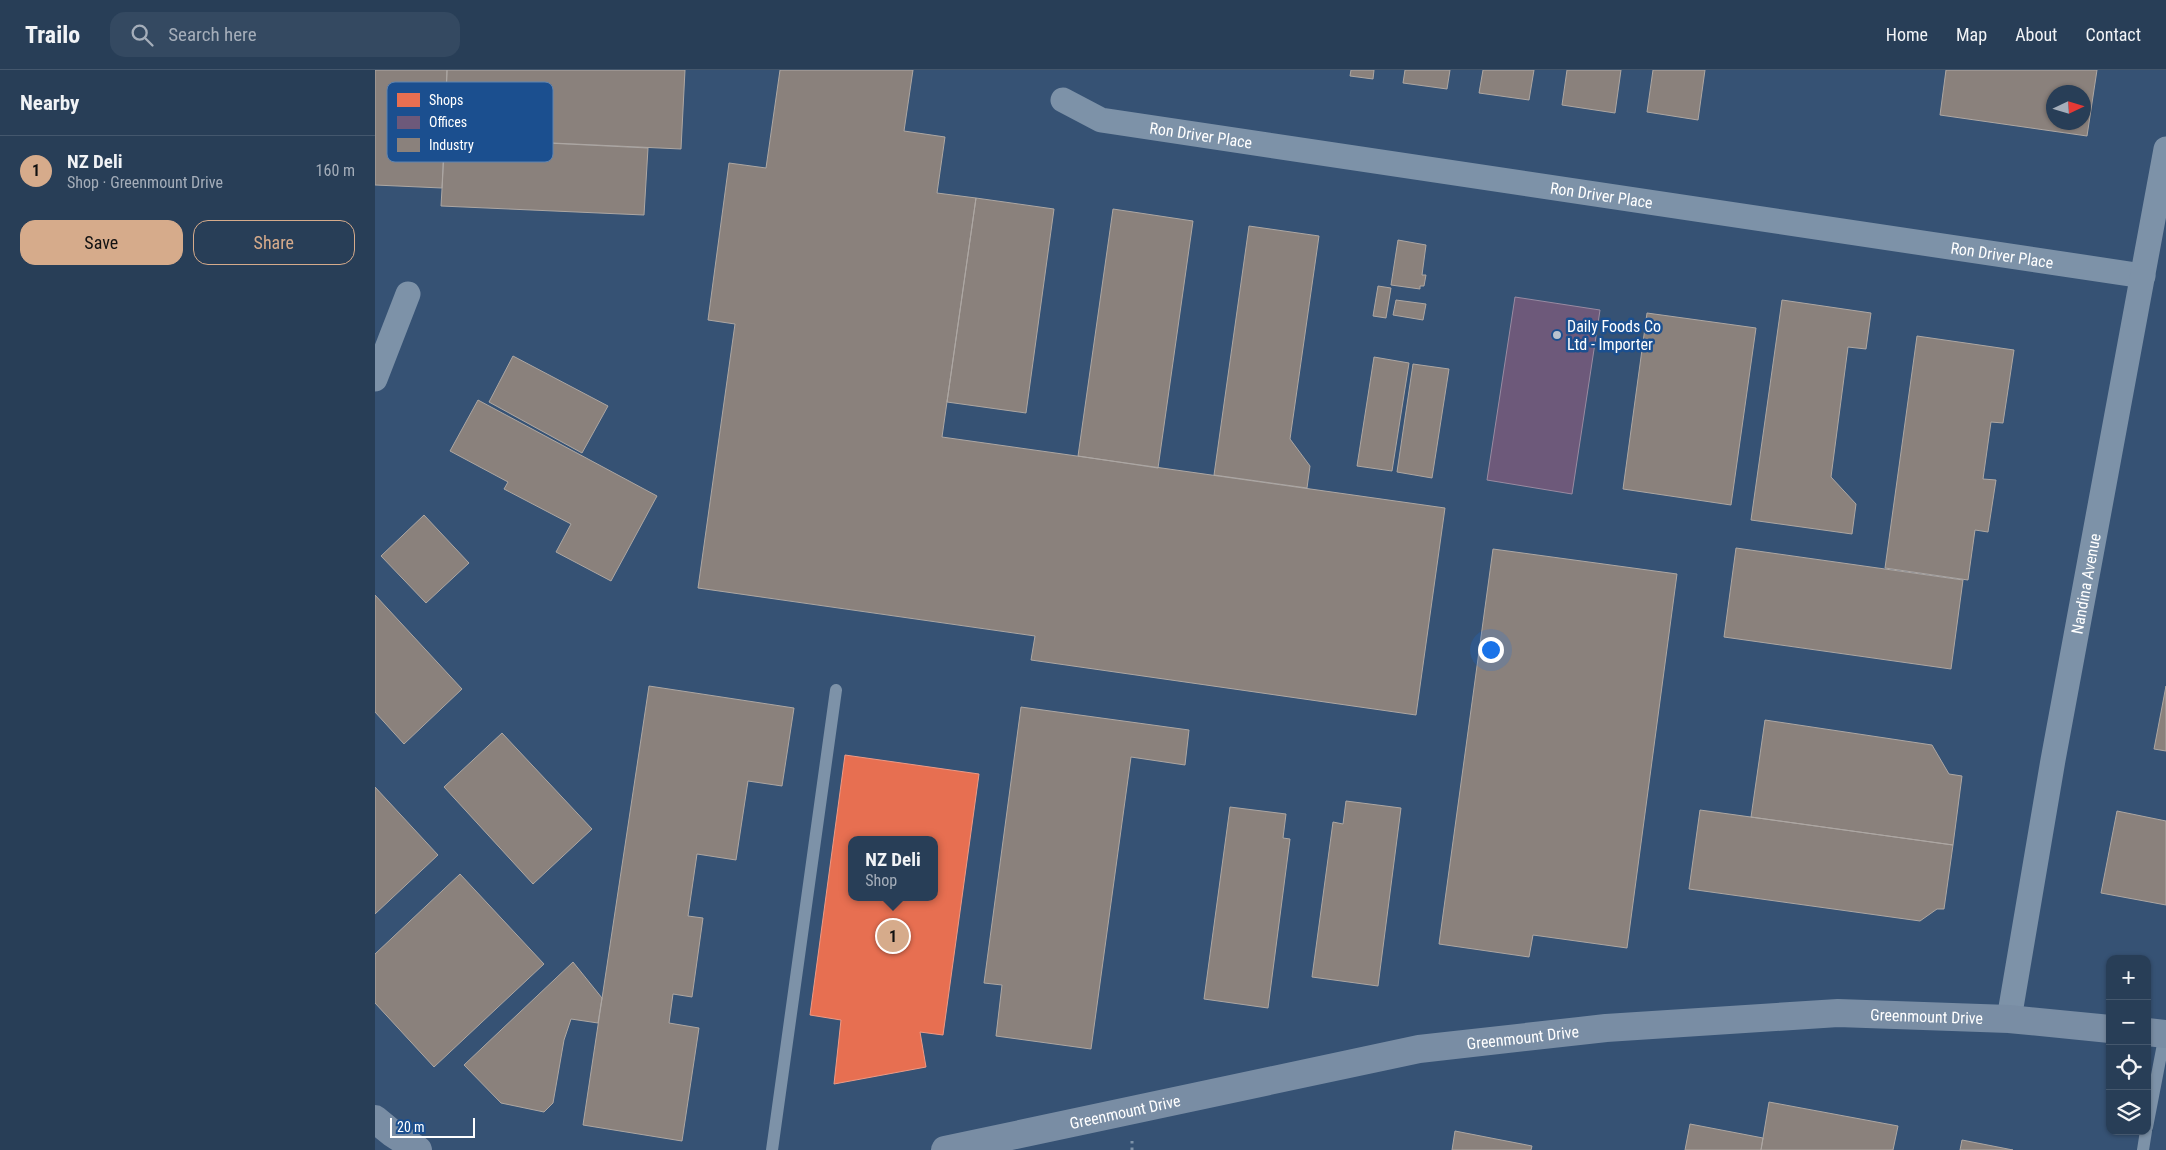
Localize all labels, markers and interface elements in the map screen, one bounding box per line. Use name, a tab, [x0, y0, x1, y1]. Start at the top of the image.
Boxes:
search box	[110, 12, 460, 57]
text: Trailo	[25, 21, 80, 49]
icon: search	[128, 21, 156, 49]
text: Search here	[168, 23, 257, 46]
text: Home	[1886, 24, 1928, 45]
text: Map	[1956, 24, 1987, 45]
text: About	[2015, 24, 2057, 45]
text: Contact	[2085, 24, 2141, 45]
legend	[387, 82, 553, 162]
north arrow	[2046, 85, 2091, 130]
text: Nearby	[20, 91, 79, 115]
text: Shops	[429, 92, 463, 108]
text: Offices	[429, 114, 467, 130]
street label: Ron Driver Place	[1148, 118, 1253, 153]
text: Industry	[429, 137, 474, 153]
text: NZ Deli	[67, 150, 123, 173]
text: 1	[32, 161, 40, 180]
text: 160 m	[316, 161, 355, 180]
text: Shop · Greenmount Drive	[67, 173, 223, 192]
street label: Ron Driver Place	[1549, 178, 1654, 212]
button: Save	[20, 220, 183, 265]
button: Share	[193, 220, 355, 265]
street label: Ron Driver Place	[1949, 238, 2055, 272]
place label: Daily Foods Co Ltd - Importer	[1567, 317, 1661, 354]
marker: Daily Foods Co Ltd - Importer	[1551, 329, 1563, 341]
street label: Nandina Avenue	[2067, 532, 2105, 636]
your location	[1478, 637, 1504, 663]
popup	[848, 836, 938, 901]
text: NZ Deli	[865, 848, 921, 871]
text: Shop	[865, 871, 897, 890]
pin: 1	[877, 917, 909, 955]
map controls	[2106, 955, 2151, 1135]
button: +	[2106, 955, 2151, 1000]
button: −	[2106, 1000, 2151, 1045]
street label: Greenmount Drive	[1870, 1005, 1983, 1028]
street label: Greenmount Drive	[1466, 1022, 1580, 1054]
button: locate	[2106, 1045, 2151, 1090]
button: layers	[2106, 1090, 2151, 1135]
street label: Greenmount Drive	[1068, 1091, 1182, 1133]
scale bar	[390, 1115, 475, 1138]
text: 20 m	[397, 1119, 425, 1135]

